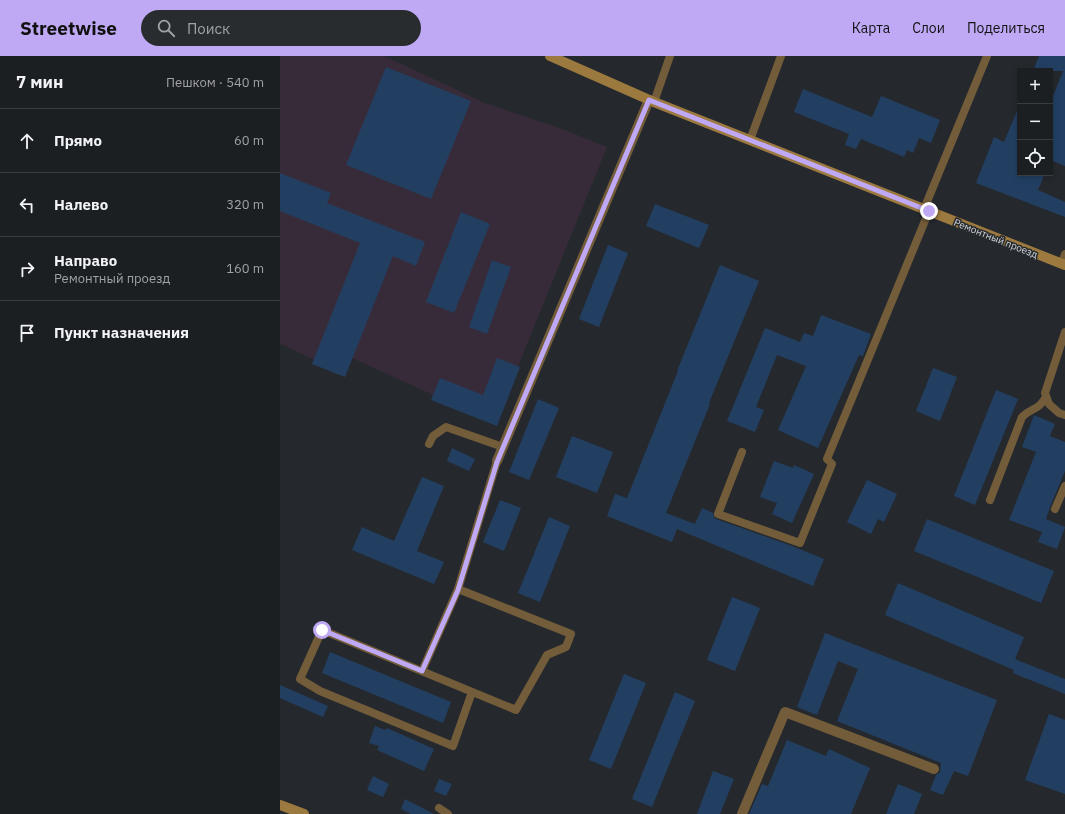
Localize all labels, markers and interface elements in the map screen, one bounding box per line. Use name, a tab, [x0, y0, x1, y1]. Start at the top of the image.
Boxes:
search box	[141, 10, 421, 46]
text: Streetwise	[20, 16, 117, 40]
icon: search	[155, 17, 177, 39]
text: Поиск	[187, 19, 230, 38]
text: Карта	[852, 19, 890, 37]
text: Слои	[912, 19, 945, 37]
text: Поделиться	[967, 19, 1045, 37]
map controls	[1017, 68, 1053, 176]
button: +	[1017, 68, 1053, 104]
text: 7 мин	[16, 71, 63, 93]
text: Пешком · 540 m	[166, 74, 264, 91]
button: −	[1017, 104, 1053, 140]
icon: ahead	[16, 130, 38, 152]
text: Прямо	[54, 131, 102, 150]
text: 60 m	[234, 132, 264, 149]
button: locate	[1017, 140, 1053, 176]
icon: left	[16, 194, 38, 216]
text: Налево	[54, 195, 108, 214]
text: 320 m	[226, 196, 264, 213]
route end	[920, 202, 938, 220]
street label: Ремонтный проезд	[952, 216, 1040, 261]
text: Направо	[54, 251, 117, 270]
icon: right	[16, 258, 38, 280]
text: 160 m	[226, 260, 264, 277]
text: Ремонтный проезд	[54, 270, 170, 287]
icon: arrive	[16, 322, 38, 344]
text: Пункт назначения	[54, 323, 189, 342]
route start	[313, 621, 331, 639]

